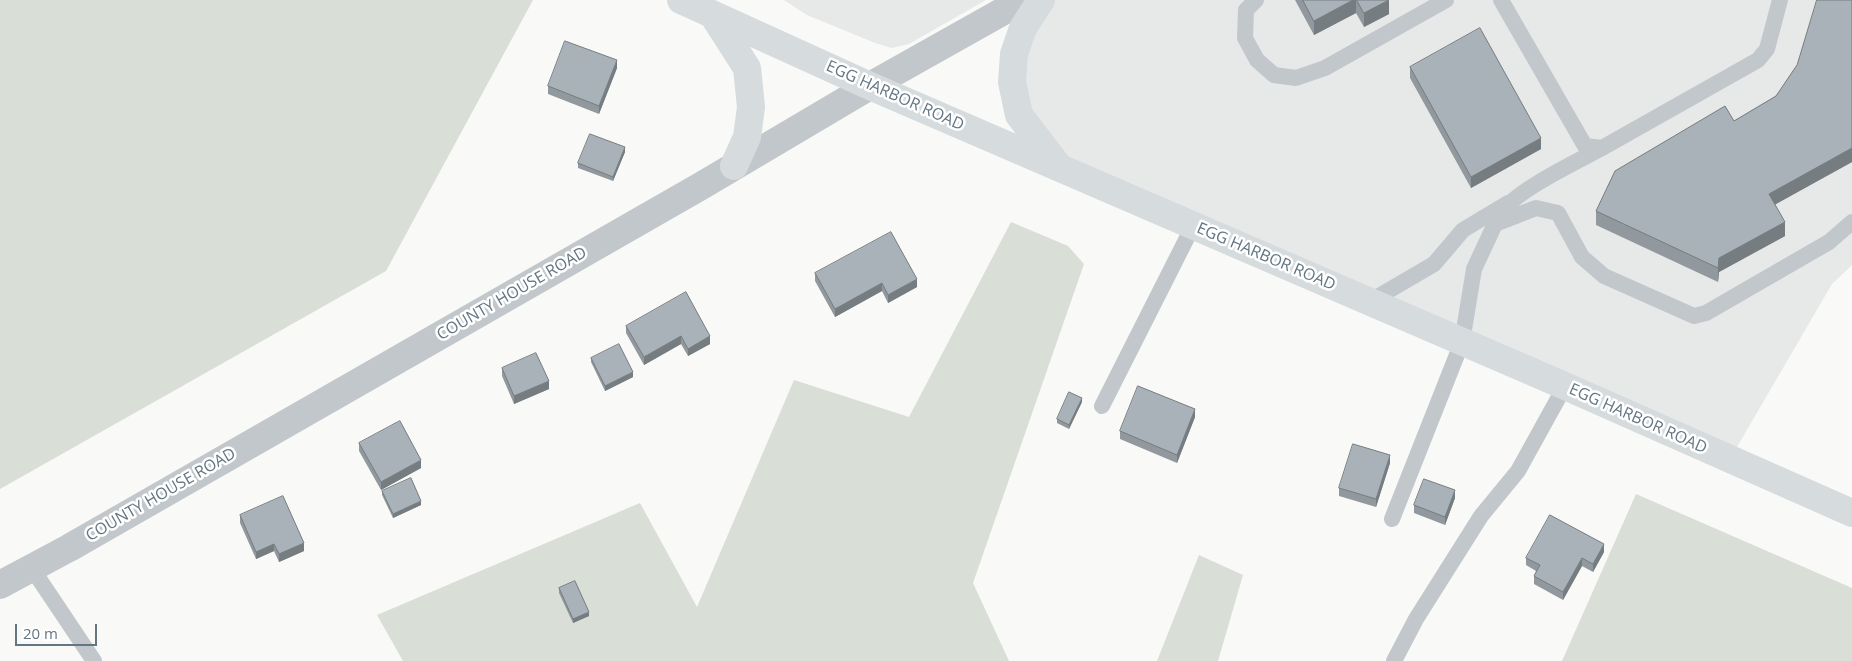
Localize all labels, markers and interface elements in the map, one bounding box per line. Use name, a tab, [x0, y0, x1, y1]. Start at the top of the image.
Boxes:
street label: EGG HARBOR ROAD	[823, 57, 967, 135]
street label: EGG HARBOR ROAD	[1194, 219, 1338, 295]
street label: COUNTY HOUSE ROAD	[434, 243, 590, 345]
street label: EGG HARBOR ROAD	[1566, 380, 1710, 458]
street label: COUNTY HOUSE ROAD	[83, 444, 239, 546]
scale bar	[18, 614, 100, 646]
text: 20 m	[23, 623, 58, 643]

